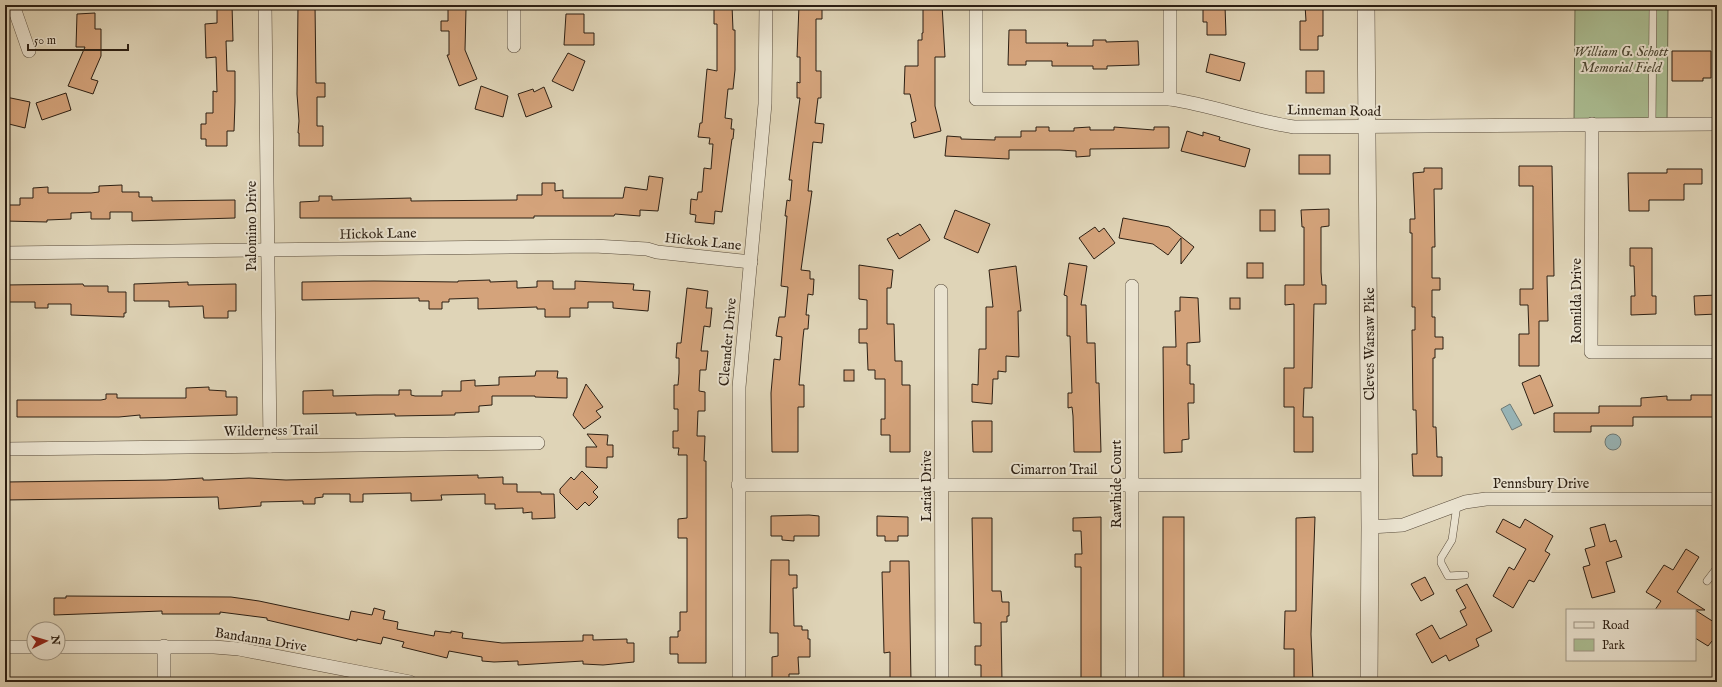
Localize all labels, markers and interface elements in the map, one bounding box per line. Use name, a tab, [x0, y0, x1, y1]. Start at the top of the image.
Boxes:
scale bar	[28, 26, 128, 52]
text: 50 m	[34, 33, 56, 48]
park label: William G. Schott Memorial Field	[1574, 43, 1668, 77]
street label: Linneman Road	[1287, 101, 1382, 121]
street label: Palomino Drive	[243, 180, 261, 271]
street label: Hickok Lane	[339, 224, 417, 244]
street label: Hickok Lane	[664, 229, 743, 255]
street label: Romilda Drive	[1568, 258, 1586, 344]
street label: Cleves Warsaw Pike	[1361, 287, 1379, 401]
street label: Cleander Drive	[715, 297, 741, 387]
street label: Wilderness Trail	[224, 421, 319, 441]
street label: Rawhide Court	[1108, 440, 1126, 528]
street label: Lariat Drive	[918, 450, 936, 522]
street label: Cimarron Trail	[1011, 461, 1098, 479]
street label: Pennsbury Drive	[1493, 475, 1590, 493]
legend	[1566, 609, 1696, 661]
text: Road	[1602, 618, 1630, 633]
north arrow	[26, 621, 66, 661]
street label: Bandanna Drive	[214, 624, 309, 656]
text: N	[47, 634, 62, 646]
text: Park	[1602, 638, 1625, 653]

